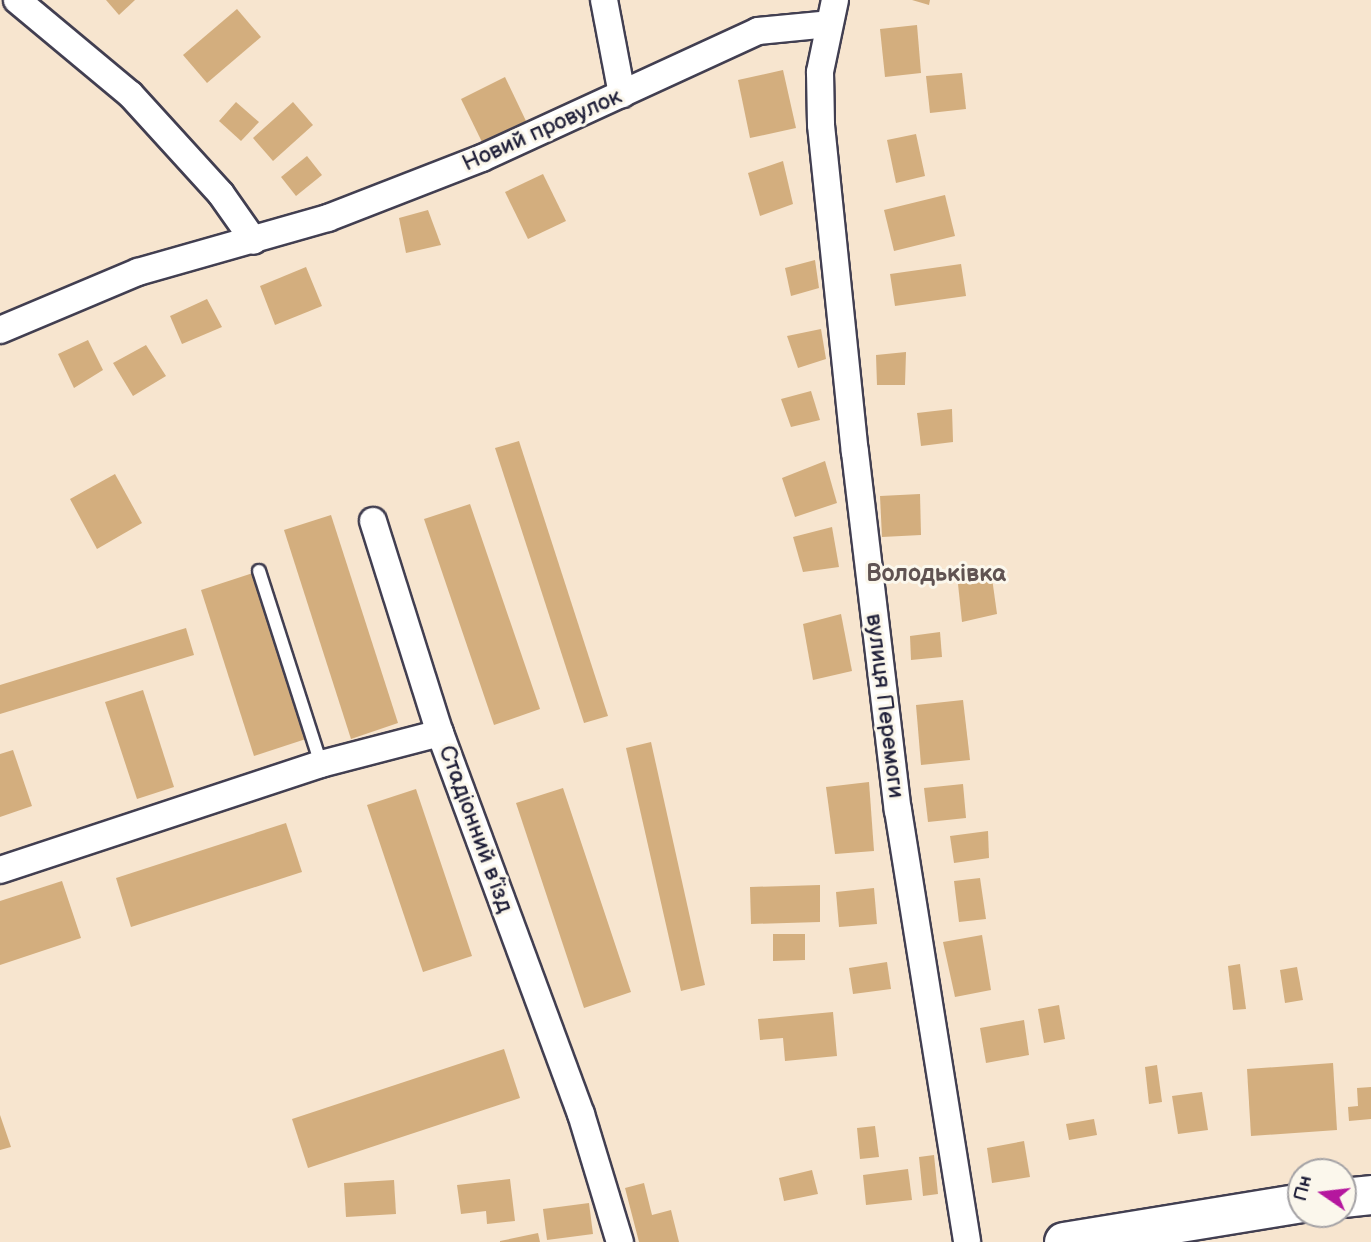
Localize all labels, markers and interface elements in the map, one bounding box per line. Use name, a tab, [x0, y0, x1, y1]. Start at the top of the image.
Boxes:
street label: Новий провулок	[458, 83, 626, 177]
district label: Володьківка	[866, 560, 1006, 588]
street label: вулиця Перемоги	[860, 612, 910, 800]
street label: Стадіонний в’їзд	[433, 742, 519, 916]
north arrow	[1287, 1158, 1357, 1228]
text: Пн	[1289, 1173, 1317, 1203]

